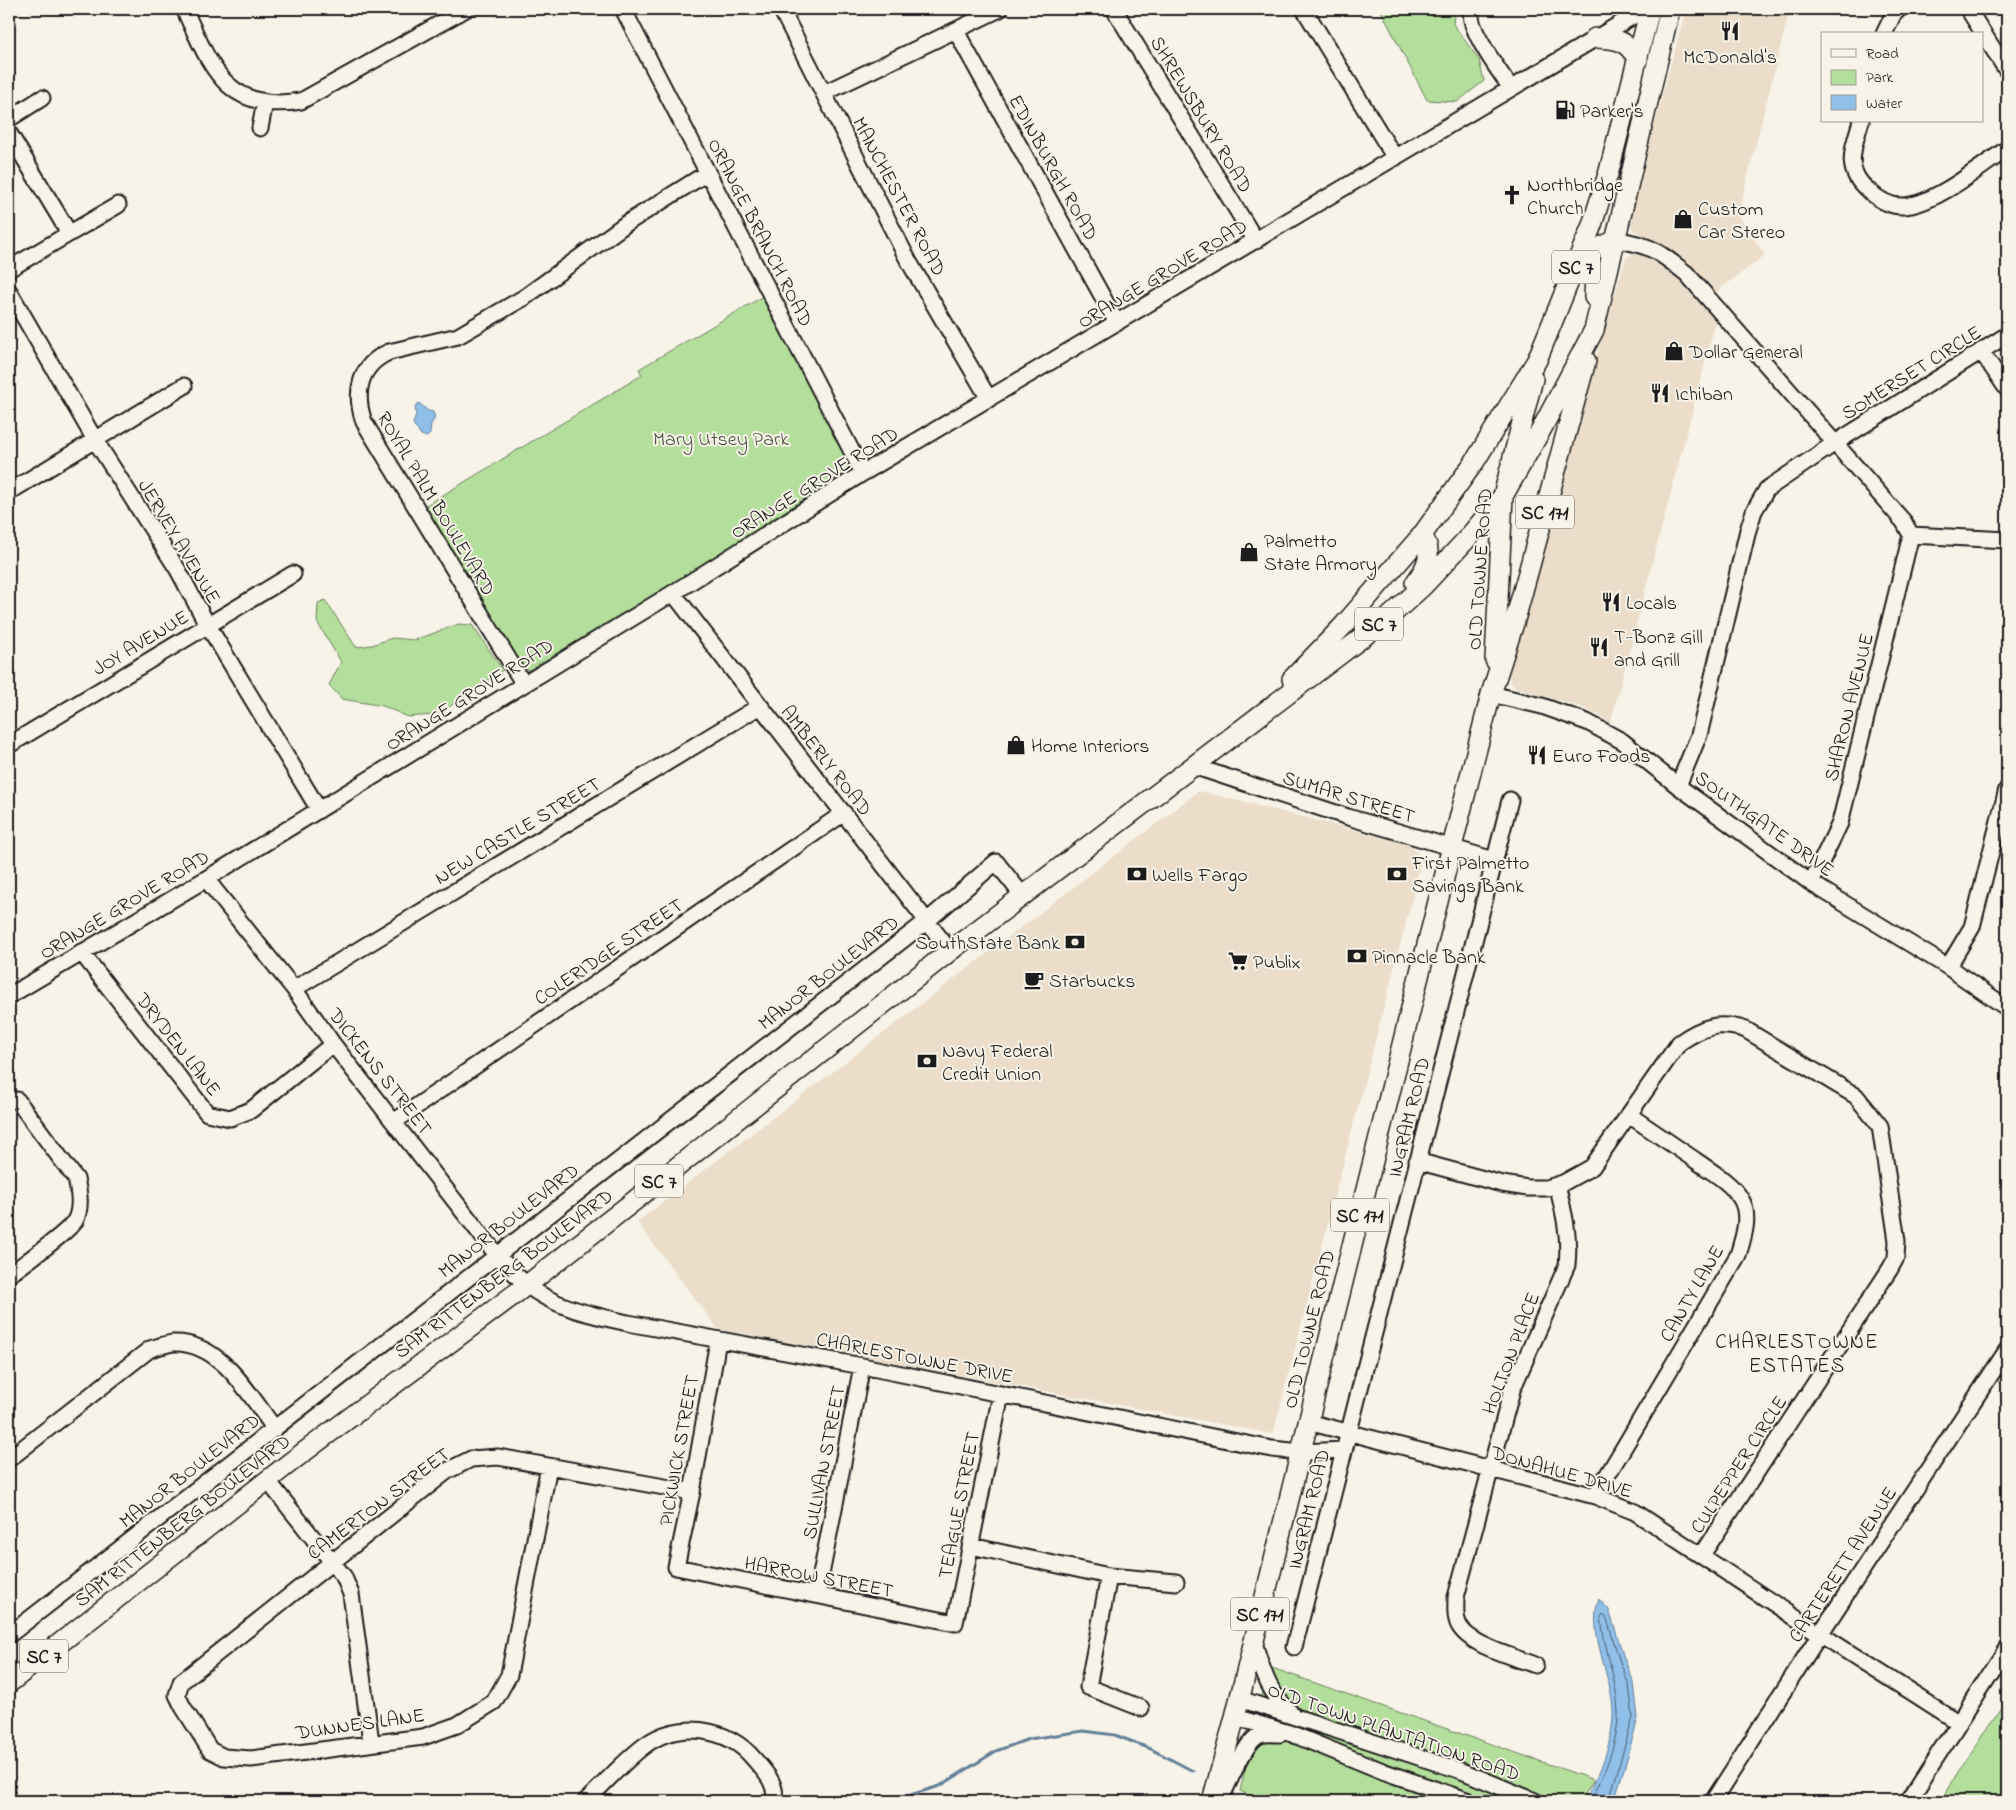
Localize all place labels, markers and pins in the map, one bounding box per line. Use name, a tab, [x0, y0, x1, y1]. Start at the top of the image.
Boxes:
restaurant icon: McDonald's	[1719, 20, 1741, 42]
place label: McDonald's	[1683, 44, 1777, 73]
place label: Parker's	[1580, 98, 1644, 127]
fuel station icon: Parker's	[1554, 99, 1576, 121]
place label: Northbridge Church	[1527, 172, 1623, 224]
church icon: Northbridge Church	[1501, 184, 1523, 206]
place label: Custom Car Stereo	[1698, 196, 1785, 248]
shop icon: Custom Car Stereo	[1672, 208, 1694, 230]
place label: Dollar General	[1688, 339, 1803, 368]
shop icon: Dollar General	[1663, 340, 1685, 362]
place label: Ichiban	[1675, 381, 1733, 410]
restaurant icon: Ichiban	[1649, 382, 1671, 404]
place label: Palmetto State Armory	[1264, 528, 1377, 580]
shop icon: Palmetto State Armory	[1238, 541, 1260, 563]
place label: Locals	[1626, 590, 1677, 619]
restaurant icon: Locals	[1600, 591, 1622, 613]
place label: T-Bonz Gill and Grill	[1614, 624, 1703, 676]
restaurant icon: T-Bonz Gill and Grill	[1588, 636, 1610, 658]
place label: Home Interiors	[1031, 733, 1149, 762]
shop icon: Home Interiors	[1005, 734, 1027, 756]
place label: Euro Foods	[1552, 743, 1650, 772]
restaurant icon: Euro Foods	[1526, 744, 1548, 766]
place label: First Palmetto Savings Bank	[1411, 850, 1530, 903]
place label: Wells Fargo	[1152, 862, 1248, 892]
bank icon: Wells Fargo	[1126, 863, 1148, 885]
bank icon: First Palmetto Savings Bank	[1386, 863, 1408, 885]
place label: SouthState Bank	[915, 930, 1060, 959]
bank icon: SouthState Bank	[1064, 931, 1086, 953]
place label: Pinnacle Bank	[1372, 944, 1486, 973]
bank icon: Pinnacle Bank	[1346, 945, 1368, 967]
place label: Publix	[1253, 949, 1301, 978]
supermarket icon: Publix	[1227, 950, 1249, 972]
place label: Starbucks	[1049, 968, 1135, 997]
cafe icon: Starbucks	[1023, 969, 1045, 991]
place label: Navy Federal Credit Union	[942, 1038, 1053, 1090]
bank icon: Navy Federal Credit Union	[916, 1050, 938, 1072]

